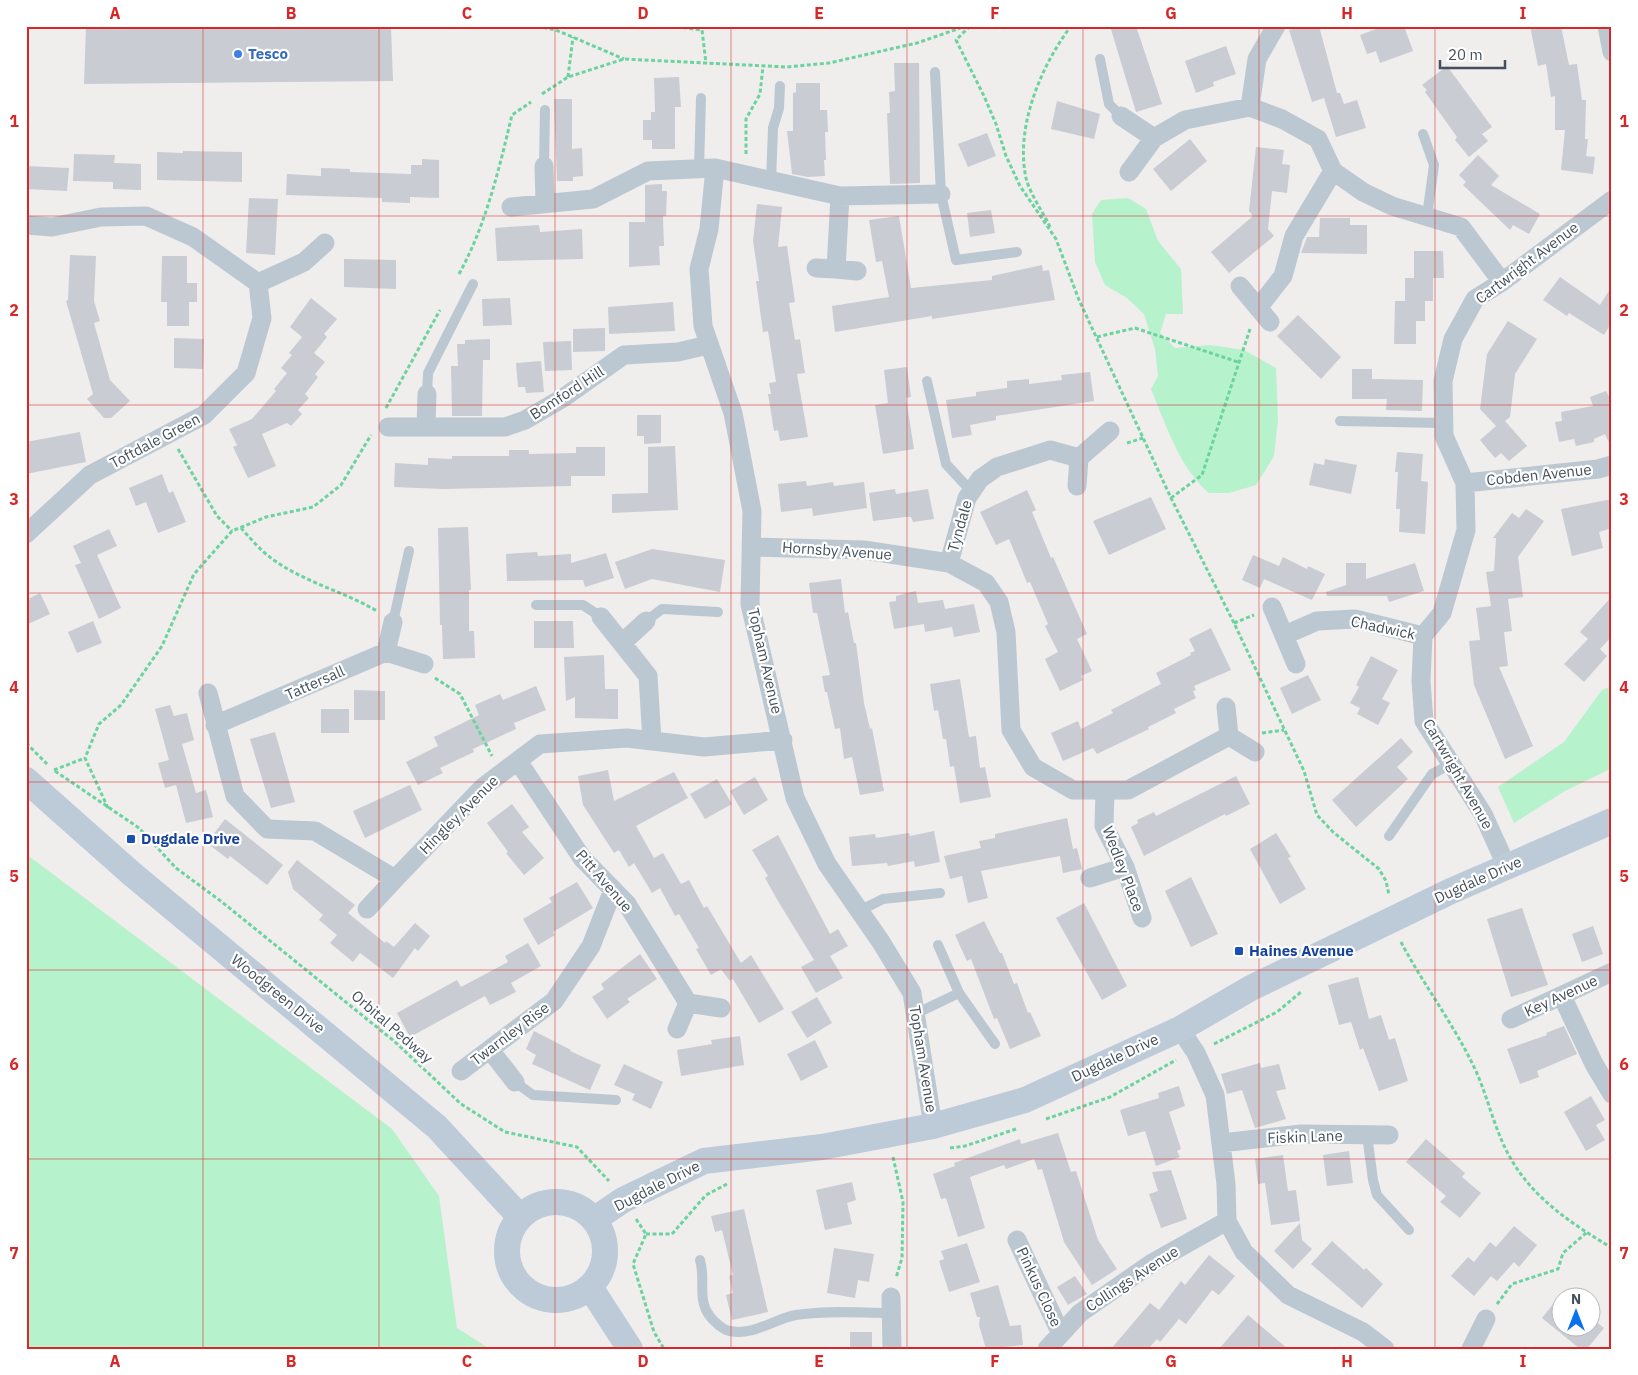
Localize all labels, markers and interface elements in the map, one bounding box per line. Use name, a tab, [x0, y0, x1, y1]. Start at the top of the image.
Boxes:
text: A	[110, 3, 121, 23]
text: B	[286, 3, 297, 23]
text: C	[462, 3, 472, 23]
text: D	[637, 3, 649, 23]
text: E	[814, 3, 824, 23]
text: F	[990, 3, 1000, 23]
text: G	[1165, 3, 1177, 23]
text: H	[1341, 3, 1353, 23]
text: I	[1520, 3, 1527, 23]
scale bar	[1440, 38, 1506, 70]
place label: Tesco	[248, 44, 288, 63]
text: 20 m	[1448, 45, 1483, 64]
marker: Tesco	[232, 48, 244, 60]
text: 1	[9, 111, 19, 131]
text: 1	[1619, 111, 1629, 131]
street label: Cartwright Avenue	[1471, 218, 1582, 308]
text: 2	[9, 300, 19, 320]
text: 2	[1619, 300, 1629, 320]
street label: Bomford Hill	[526, 362, 607, 424]
street label: Toftdale Green	[106, 409, 203, 472]
street label: Cobden Avenue	[1485, 460, 1592, 489]
text: 3	[9, 489, 19, 509]
text: 3	[1619, 489, 1629, 509]
street label: Tyndale	[943, 498, 976, 554]
street label: Hornsby Avenue	[781, 537, 893, 564]
street label: Topham Avenue	[744, 606, 787, 716]
street label: Chadwick	[1349, 611, 1417, 644]
street label: Tattersall	[282, 661, 347, 704]
text: 4	[9, 677, 19, 697]
text: 4	[1619, 677, 1629, 697]
street label: Cartwright Avenue	[1419, 715, 1498, 832]
street label: Hingley Avenue	[415, 771, 502, 858]
street label: Wedley Place	[1098, 823, 1149, 914]
place label: Dugdale Drive	[141, 829, 240, 848]
marker: Dugdale Drive	[125, 833, 137, 845]
street label: Pitt Avenue	[572, 845, 637, 916]
street label: Dugdale Drive	[1431, 852, 1525, 907]
text: 5	[9, 866, 19, 886]
text: 5	[1619, 866, 1629, 886]
place label: Haines Avenue	[1249, 941, 1354, 960]
marker: Haines Avenue	[1233, 945, 1245, 957]
street label: Woodgreen Drive	[228, 950, 329, 1037]
street label: Key Avenue	[1521, 970, 1600, 1021]
street label: Orbital Pedway	[348, 986, 437, 1068]
street label: Twarnley Rise	[467, 998, 553, 1069]
street label: Topham Avenue	[906, 1004, 941, 1114]
street label: Dugdale Drive	[1068, 1029, 1161, 1086]
text: 6	[9, 1054, 19, 1074]
text: 6	[1619, 1054, 1629, 1074]
street label: Fiskin Lane	[1267, 1126, 1343, 1147]
street label: Dugdale Drive	[611, 1156, 703, 1215]
street label: Collings Avenue	[1082, 1241, 1182, 1316]
text: 7	[9, 1243, 19, 1263]
text: 7	[1619, 1243, 1629, 1263]
street label: Pinkus Close	[1013, 1244, 1066, 1330]
north arrow	[1550, 1288, 1600, 1338]
text: N	[1571, 1290, 1581, 1308]
text: A	[110, 1351, 121, 1371]
text: B	[286, 1351, 297, 1371]
text: C	[462, 1351, 472, 1371]
text: D	[637, 1351, 649, 1371]
text: E	[814, 1351, 824, 1371]
text: F	[990, 1351, 1000, 1371]
text: G	[1165, 1351, 1177, 1371]
text: H	[1341, 1351, 1353, 1371]
text: I	[1520, 1351, 1527, 1371]

